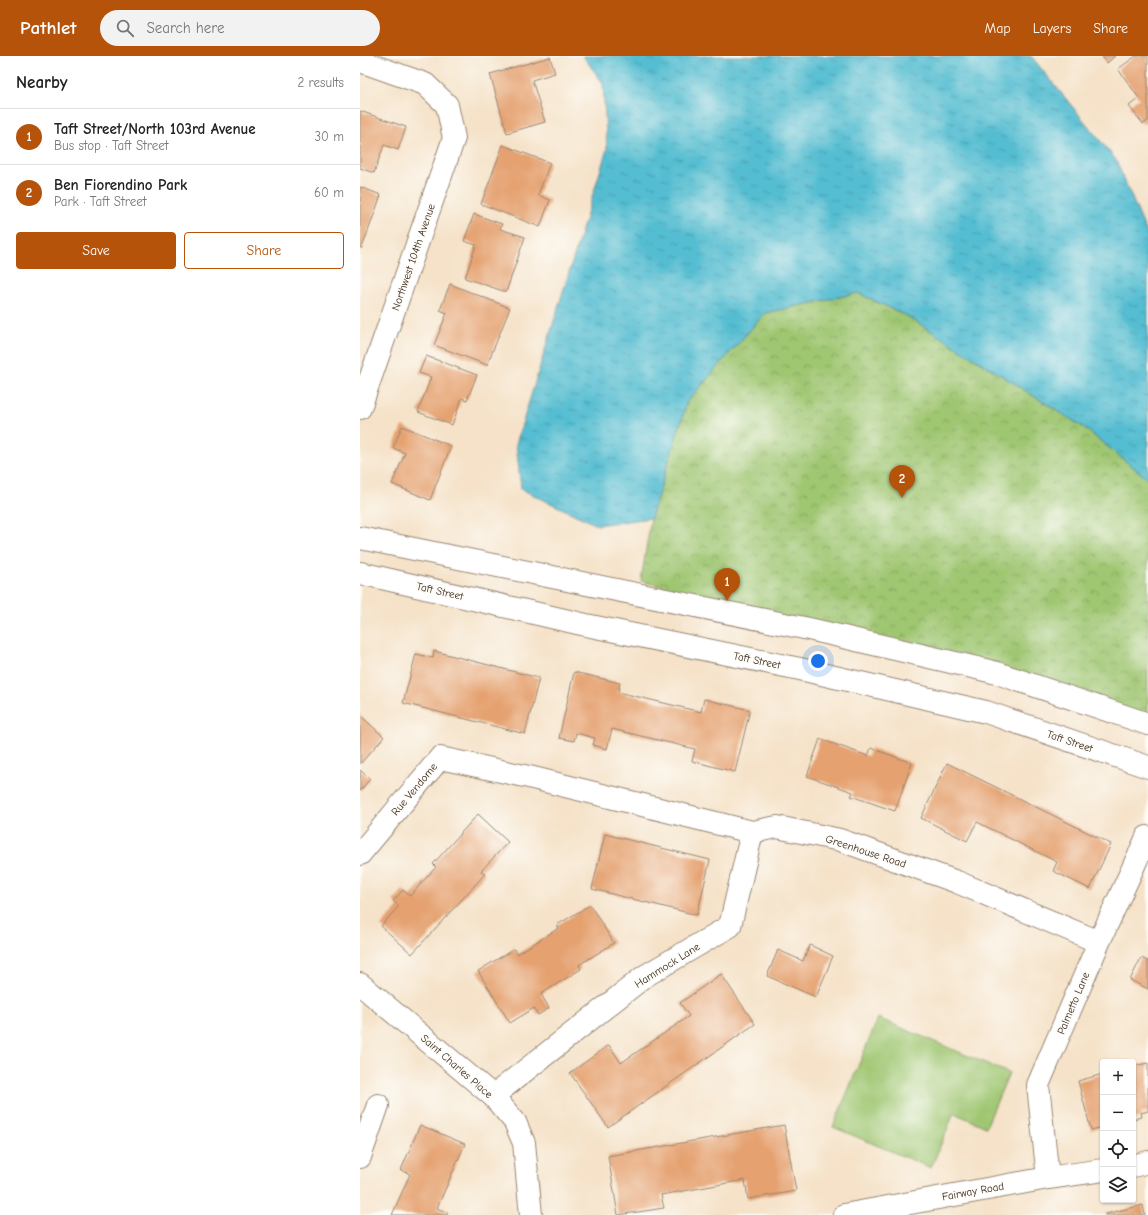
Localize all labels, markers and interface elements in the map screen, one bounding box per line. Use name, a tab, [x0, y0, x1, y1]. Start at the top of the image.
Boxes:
search box	[100, 10, 380, 46]
text: Pathlet	[20, 17, 76, 39]
icon: search	[114, 17, 136, 39]
text: Search here	[146, 19, 225, 37]
text: Map	[984, 20, 1011, 37]
text: Layers	[1033, 20, 1071, 37]
text: Share	[1093, 20, 1128, 37]
text: Nearby	[16, 73, 67, 92]
text: 2 results	[297, 75, 344, 90]
text: Taft Street/North 103rd Avenue	[54, 120, 256, 138]
text: 1	[26, 129, 32, 144]
text: 30 m	[314, 129, 344, 144]
text: Bus stop · Taft Street	[54, 138, 168, 153]
text: Ben Fiorendino Park	[54, 176, 187, 194]
text: 2	[26, 185, 32, 200]
text: 60 m	[314, 185, 344, 200]
text: Park · Taft Street	[54, 194, 146, 209]
street label: Northwest 104th Avenue	[389, 201, 438, 312]
button: Save	[16, 232, 176, 269]
button: Share	[184, 232, 344, 269]
pin: 2	[889, 465, 915, 498]
pin: 1	[714, 568, 740, 601]
street label: Taft Street	[415, 580, 465, 603]
street label: Taft Street	[732, 649, 782, 672]
your location	[808, 651, 828, 671]
street label: Taft Street	[1045, 728, 1095, 756]
street label: Rue Vendome	[389, 760, 440, 818]
street label: Greenhouse Road	[824, 832, 908, 871]
street label: Hammock Lane	[632, 940, 703, 991]
street label: Palmetto Lane	[1054, 970, 1093, 1036]
street label: Saint Charles Place	[418, 1032, 496, 1101]
map controls	[1100, 1059, 1136, 1203]
button: +	[1100, 1059, 1136, 1095]
button: −	[1100, 1095, 1136, 1131]
button: locate	[1100, 1131, 1136, 1167]
button: layers	[1100, 1167, 1136, 1203]
street label: Fairway Road	[941, 1180, 1005, 1203]

